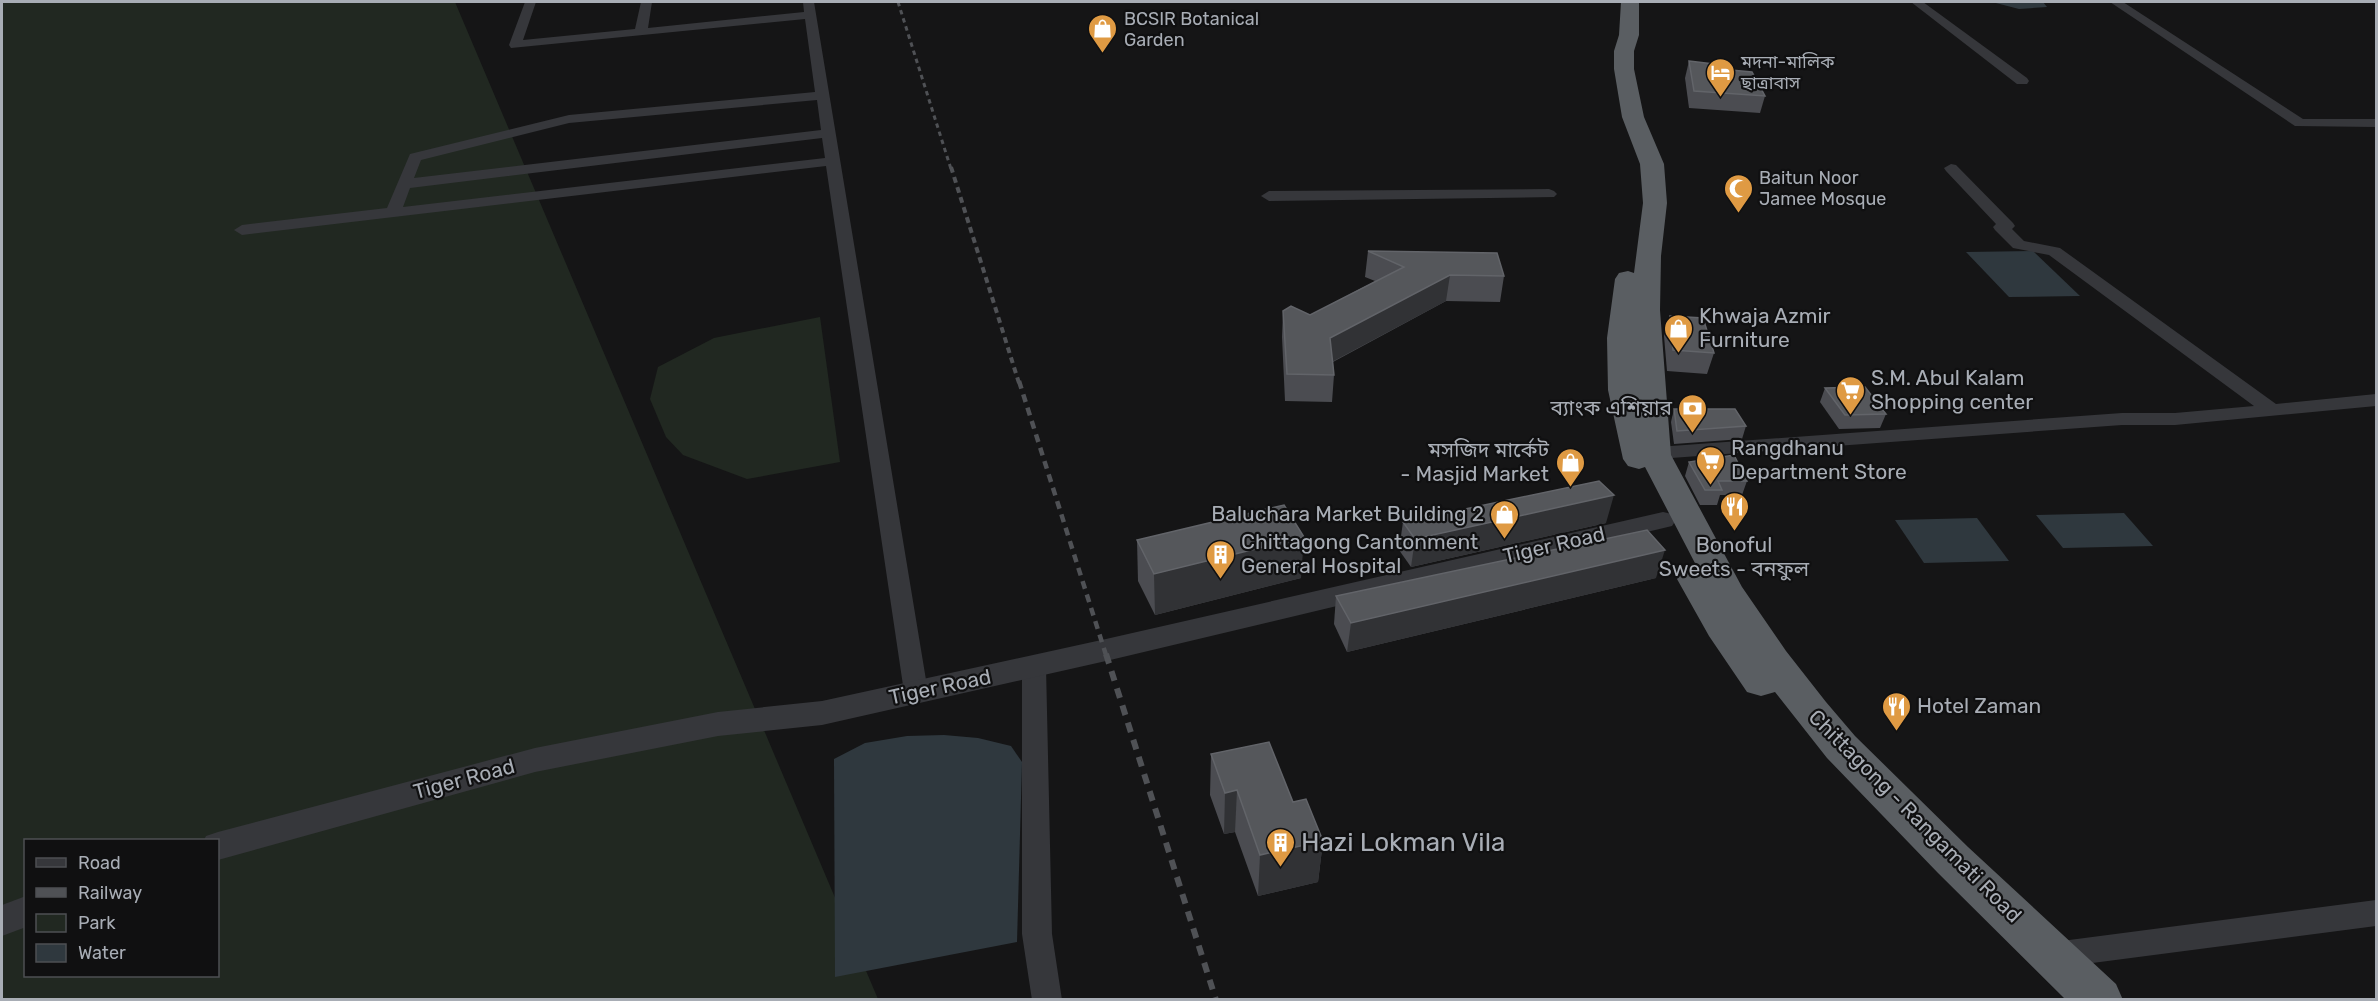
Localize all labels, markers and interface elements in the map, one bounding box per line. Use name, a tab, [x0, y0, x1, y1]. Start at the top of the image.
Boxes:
place label: BCSIR Botanical Garden	[1124, 8, 1259, 51]
shop icon: BCSIR Botanical Garden	[1087, 13, 1119, 55]
place label: মদনা-মালিক ছাত্রাবাস	[1740, 51, 1835, 94]
hotel icon: মদনা-মালিক ছাত্রাবাস	[1704, 56, 1736, 98]
place label: Baitun Noor Jamee Mosque	[1759, 167, 1886, 210]
mosque icon: Baitun Noor Jamee Mosque	[1722, 172, 1754, 214]
place label: Khwaja Azmir Furniture	[1699, 303, 1831, 352]
shop icon: Khwaja Azmir Furniture	[1662, 312, 1694, 354]
place label: S.M. Abul Kalam Shopping center	[1871, 365, 2033, 414]
supermarket icon: S.M. Abul Kalam Shopping center	[1834, 374, 1866, 416]
bank icon: ব্যাংক এশিয়ার	[1677, 392, 1709, 434]
place label: ব্যাংক এশিয়ার	[1549, 395, 1672, 420]
place label: Rangdhanu Department Store	[1731, 435, 1907, 484]
place label: মসজিদ মার্কেট - Masjid Market	[1400, 437, 1550, 486]
supermarket icon: Rangdhanu Department Store	[1694, 444, 1726, 486]
shop icon: মসজিদ মার্কেট - Masjid Market	[1554, 446, 1586, 488]
restaurant icon: Bonoful Sweets - বনফুল	[1718, 490, 1750, 532]
shop icon: Baluchara Market Building 2	[1489, 498, 1521, 540]
place label: Baluchara Market Building 2	[1211, 501, 1484, 526]
street label: Tiger Road	[1500, 521, 1607, 568]
place label: Chittagong Cantonment General Hospital	[1241, 529, 1478, 578]
place label: Bonoful Sweets - বনফুল	[1659, 532, 1810, 581]
building icon: Chittagong Cantonment General Hospital	[1204, 538, 1236, 580]
street label: Tiger Road	[886, 663, 993, 710]
restaurant icon: Hotel Zaman	[1880, 690, 1912, 732]
place label: Hotel Zaman	[1917, 693, 2041, 718]
street label: Chittagong - Rangamati Road	[1804, 704, 2027, 927]
street label: Tiger Road	[410, 753, 517, 804]
building icon: Hazi Lokman Vila	[1264, 826, 1296, 868]
place label: Hazi Lokman Vila	[1301, 827, 1505, 858]
legend	[24, 839, 219, 977]
text: Road	[78, 852, 121, 874]
text: Railway	[78, 882, 142, 904]
text: Park	[78, 912, 116, 934]
text: Water	[78, 942, 126, 964]

